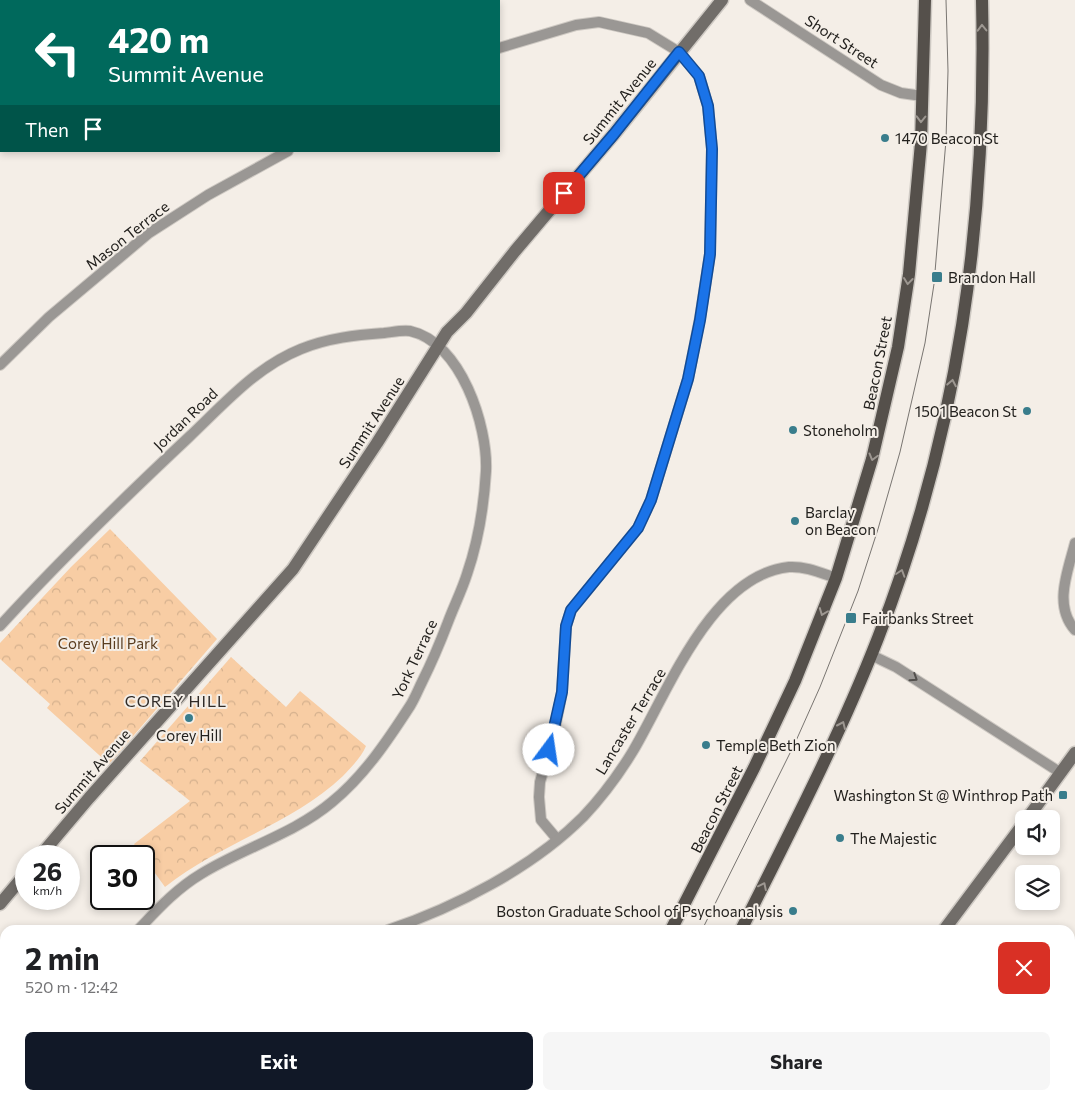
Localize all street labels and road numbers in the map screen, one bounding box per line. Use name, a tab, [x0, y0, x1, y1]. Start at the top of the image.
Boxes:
street label: Short Street	[802, 11, 882, 71]
street label: Summit Avenue	[579, 54, 659, 148]
street label: Mason Terrace	[82, 197, 172, 273]
street label: Beacon Street	[859, 314, 895, 412]
street label: Summit Avenue	[335, 372, 408, 471]
street label: Jordan Road	[149, 384, 221, 454]
street label: York Terrace	[388, 616, 440, 702]
street label: Lancaster Terrace	[591, 664, 669, 778]
street label: Summit Avenue	[50, 725, 134, 817]
street label: Beacon Street	[686, 762, 746, 856]

